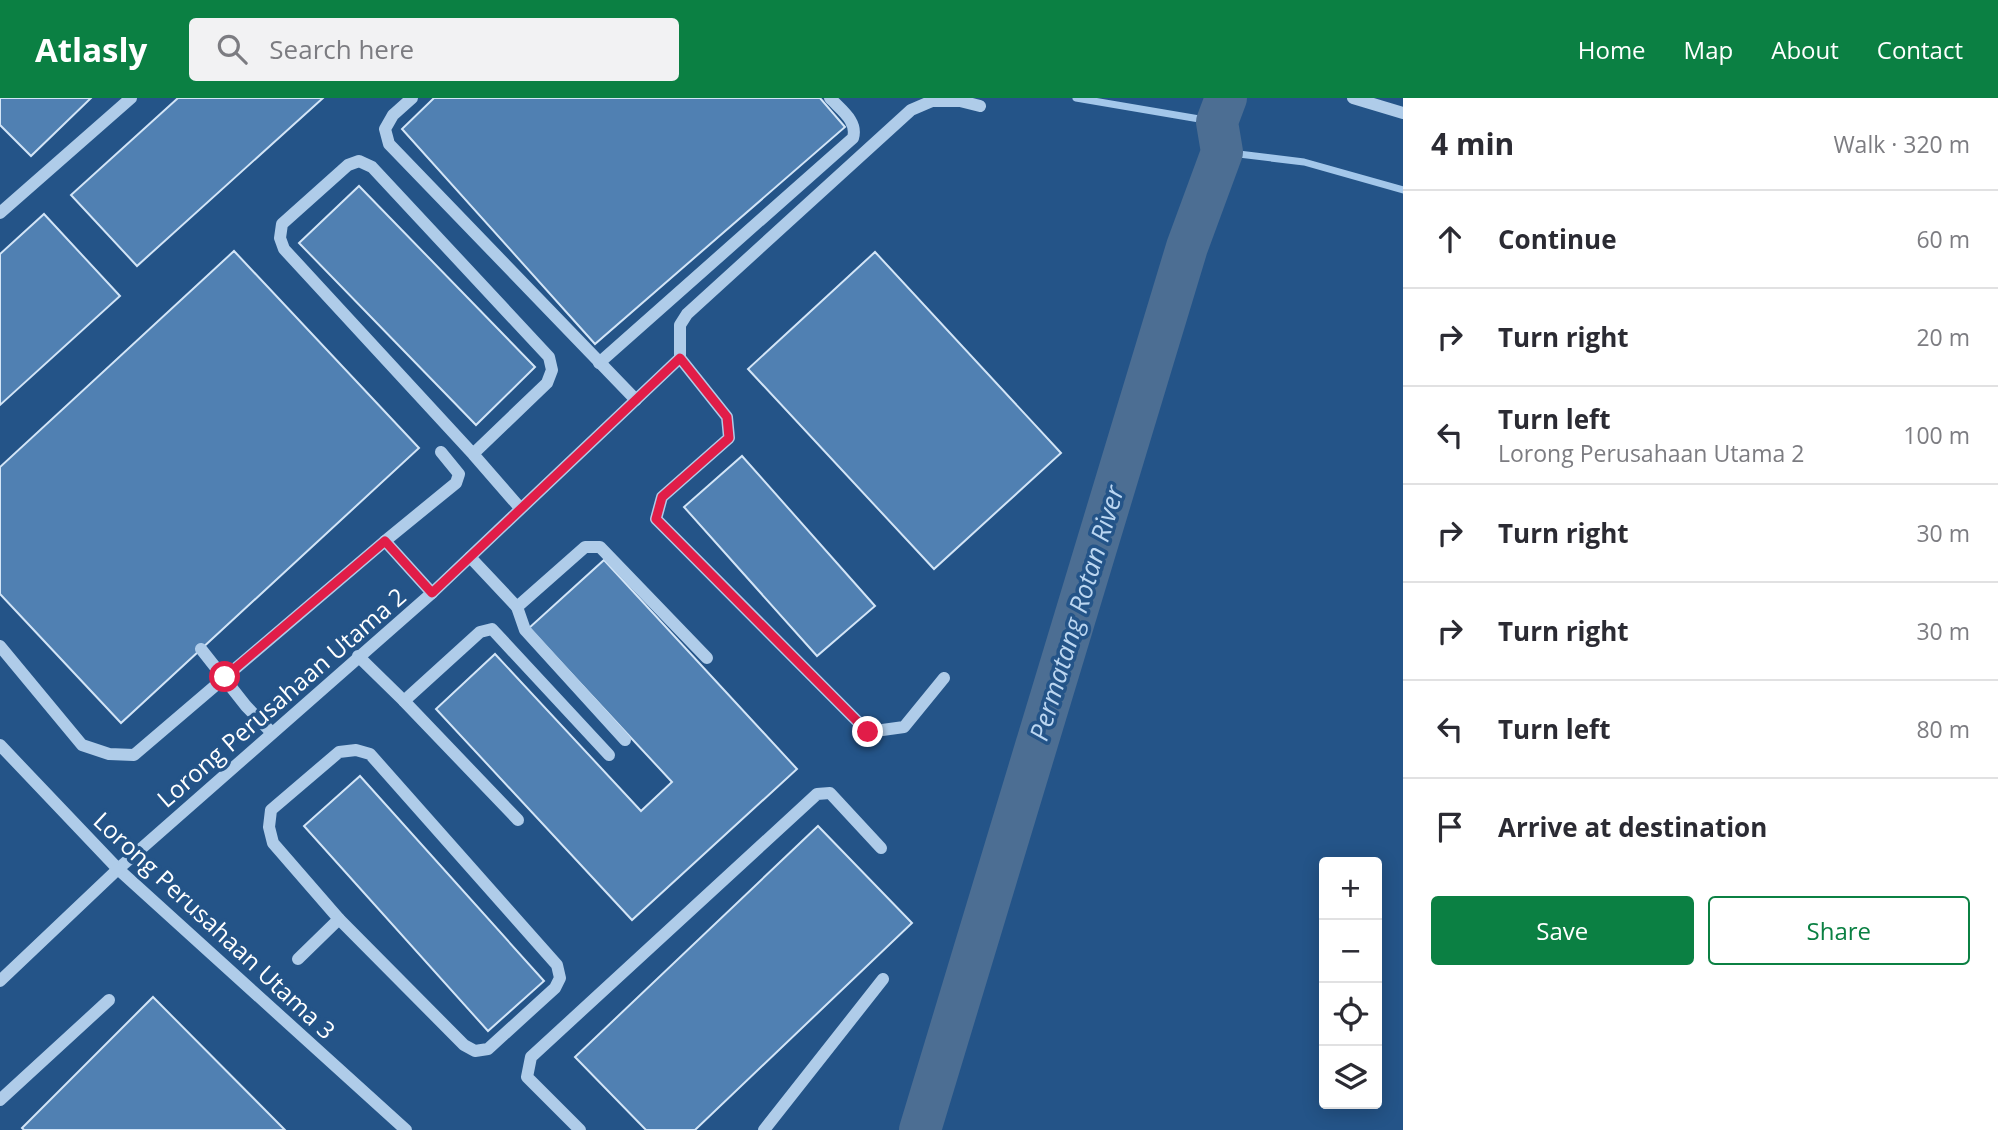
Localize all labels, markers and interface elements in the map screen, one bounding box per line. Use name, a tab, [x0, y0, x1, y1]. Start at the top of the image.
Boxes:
search box	[189, 18, 679, 81]
text: Atlasly	[35, 27, 147, 72]
icon: search	[213, 30, 251, 68]
text: Search here	[269, 31, 414, 67]
text: Home	[1578, 33, 1646, 66]
text: Map	[1684, 33, 1733, 66]
text: About	[1771, 33, 1839, 66]
text: Contact	[1877, 33, 1963, 66]
text: 4 min	[1431, 123, 1514, 164]
text: Walk · 320 m	[1833, 128, 1970, 160]
icon: ahead	[1431, 220, 1469, 258]
text: Continue	[1498, 221, 1617, 257]
text: 60 m	[1916, 223, 1970, 255]
icon: right	[1431, 318, 1469, 356]
text: Turn right	[1498, 319, 1629, 355]
text: 20 m	[1916, 321, 1970, 353]
text: Turn left	[1498, 401, 1610, 437]
icon: left	[1431, 416, 1469, 454]
text: 100 m	[1903, 419, 1970, 451]
text: Lorong Perusahaan Utama 2	[1498, 437, 1804, 469]
water label: Permatang Rotan River	[1020, 479, 1132, 745]
icon: right	[1431, 514, 1469, 552]
text: Turn right	[1498, 515, 1629, 551]
text: 30 m	[1916, 517, 1970, 549]
street label: Lorong Perusahaan Utama 2	[150, 580, 412, 814]
icon: right	[1431, 612, 1469, 650]
text: Turn right	[1498, 613, 1629, 649]
text: 30 m	[1916, 615, 1970, 647]
route start	[209, 661, 240, 692]
icon: left	[1431, 710, 1469, 748]
text: Turn left	[1498, 711, 1610, 747]
text: 80 m	[1916, 713, 1970, 745]
route end	[852, 716, 883, 747]
street label: Lorong Perusahaan Utama 3	[87, 804, 343, 1046]
icon: arrive	[1431, 808, 1469, 846]
text: Arrive at destination	[1498, 809, 1767, 845]
map controls	[1319, 857, 1382, 1109]
button: +	[1319, 857, 1382, 920]
button: Save	[1431, 896, 1694, 965]
button: Share	[1708, 896, 1970, 965]
button: −	[1319, 920, 1382, 983]
button: locate	[1319, 983, 1382, 1046]
button: layers	[1319, 1046, 1382, 1109]

